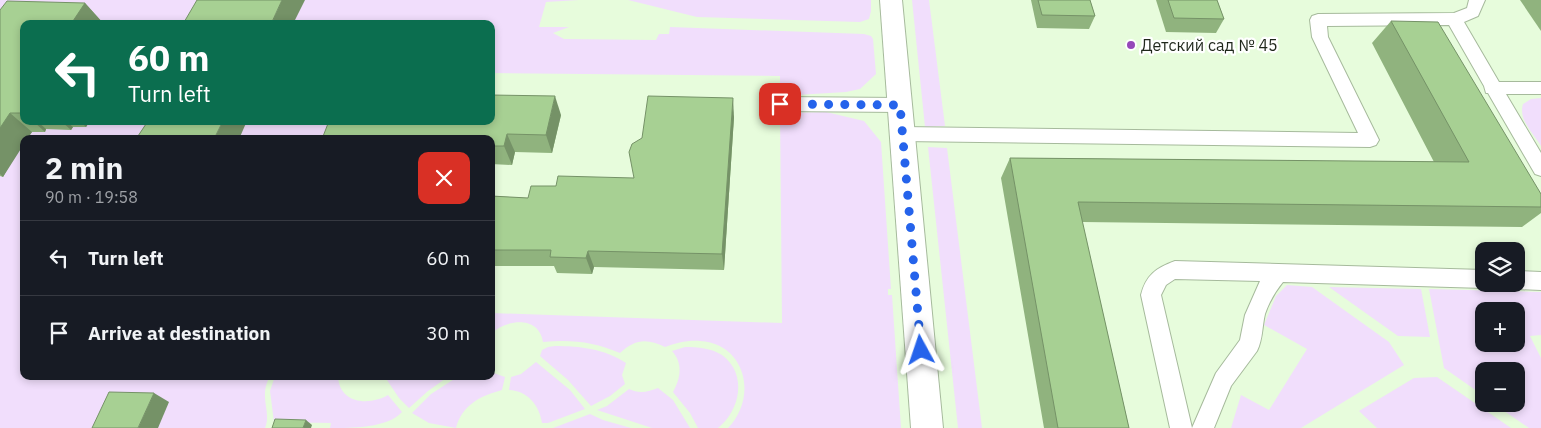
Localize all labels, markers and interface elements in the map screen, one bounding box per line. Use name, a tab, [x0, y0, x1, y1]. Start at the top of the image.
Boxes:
text: 60 m	[128, 35, 210, 81]
place label: Детский сад № 45	[1141, 35, 1278, 55]
marker: Детский сад № 45	[1125, 39, 1137, 51]
icon: left	[45, 40, 110, 105]
text: Turn left	[128, 79, 211, 108]
pin	[759, 83, 801, 125]
icon: arrive	[766, 90, 794, 118]
text: 2 min	[45, 148, 123, 187]
button: close	[418, 152, 470, 204]
text: 90 m · 19:58	[45, 187, 138, 207]
map controls	[1475, 242, 1525, 412]
button: layers	[1475, 242, 1525, 292]
icon: left	[45, 244, 73, 272]
text: Turn left	[88, 246, 164, 270]
text: 60 m	[426, 246, 470, 270]
button: +	[1475, 302, 1525, 352]
icon: arrive	[45, 319, 73, 347]
text: Arrive at destination	[88, 321, 271, 345]
text: 30 m	[426, 321, 470, 345]
position arrow	[894, 323, 946, 375]
button: −	[1475, 362, 1525, 412]

